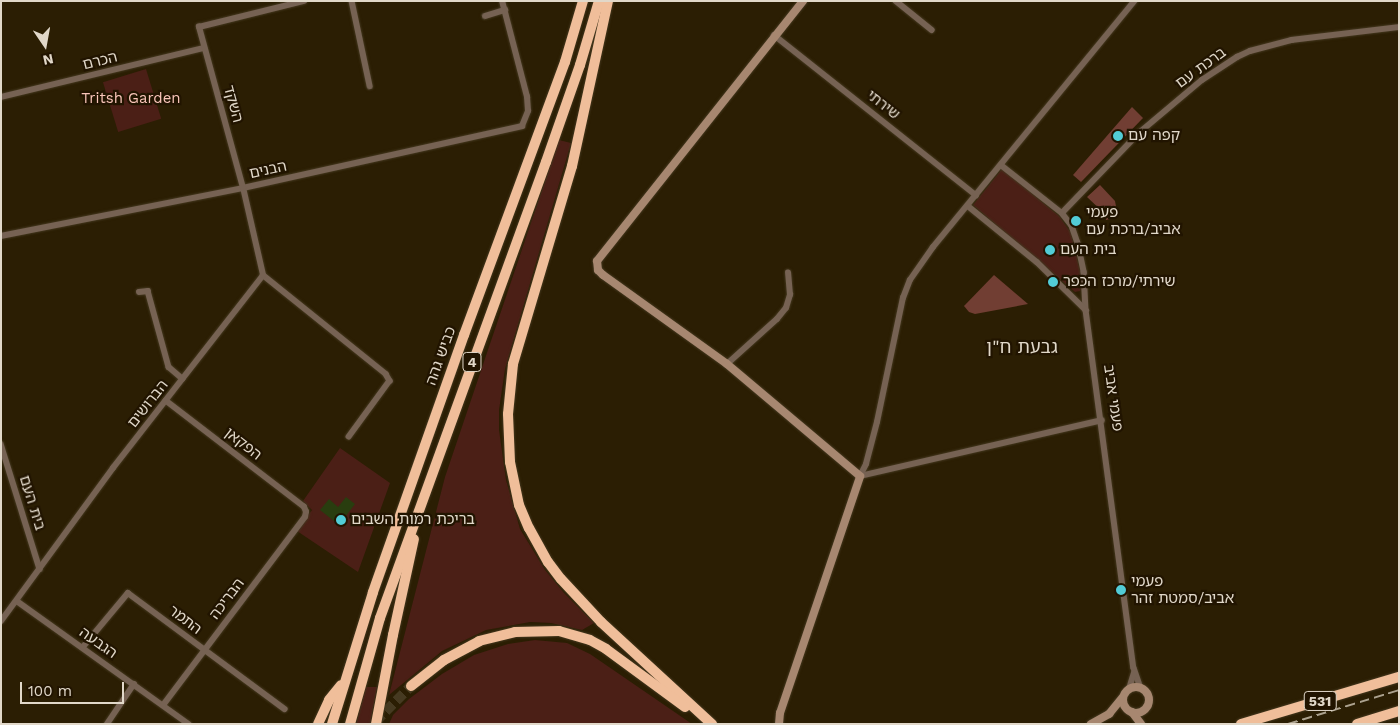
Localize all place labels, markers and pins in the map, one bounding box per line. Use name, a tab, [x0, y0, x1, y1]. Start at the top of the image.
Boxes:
place label: קפה עם	[1128, 127, 1180, 145]
marker: קפה עם	[1112, 130, 1124, 142]
place label: פעמי אביב/ברכת עם	[1086, 203, 1181, 238]
marker: פעמי אביב/ברכת עם	[1070, 215, 1082, 227]
place label: בית העם	[1060, 241, 1117, 259]
marker: בית העם	[1044, 244, 1056, 256]
place label: שירתי/מרכז הכפר	[1063, 273, 1175, 291]
marker: שירתי/מרכז הכפר	[1047, 276, 1059, 288]
place label: בריכת רמות השבים	[351, 511, 475, 529]
marker: בריכת רמות השבים	[335, 514, 347, 526]
place label: פעמי אביב/סמטת זהר	[1131, 572, 1234, 607]
marker: פעמי אביב/סמטת זהר	[1115, 584, 1127, 596]

